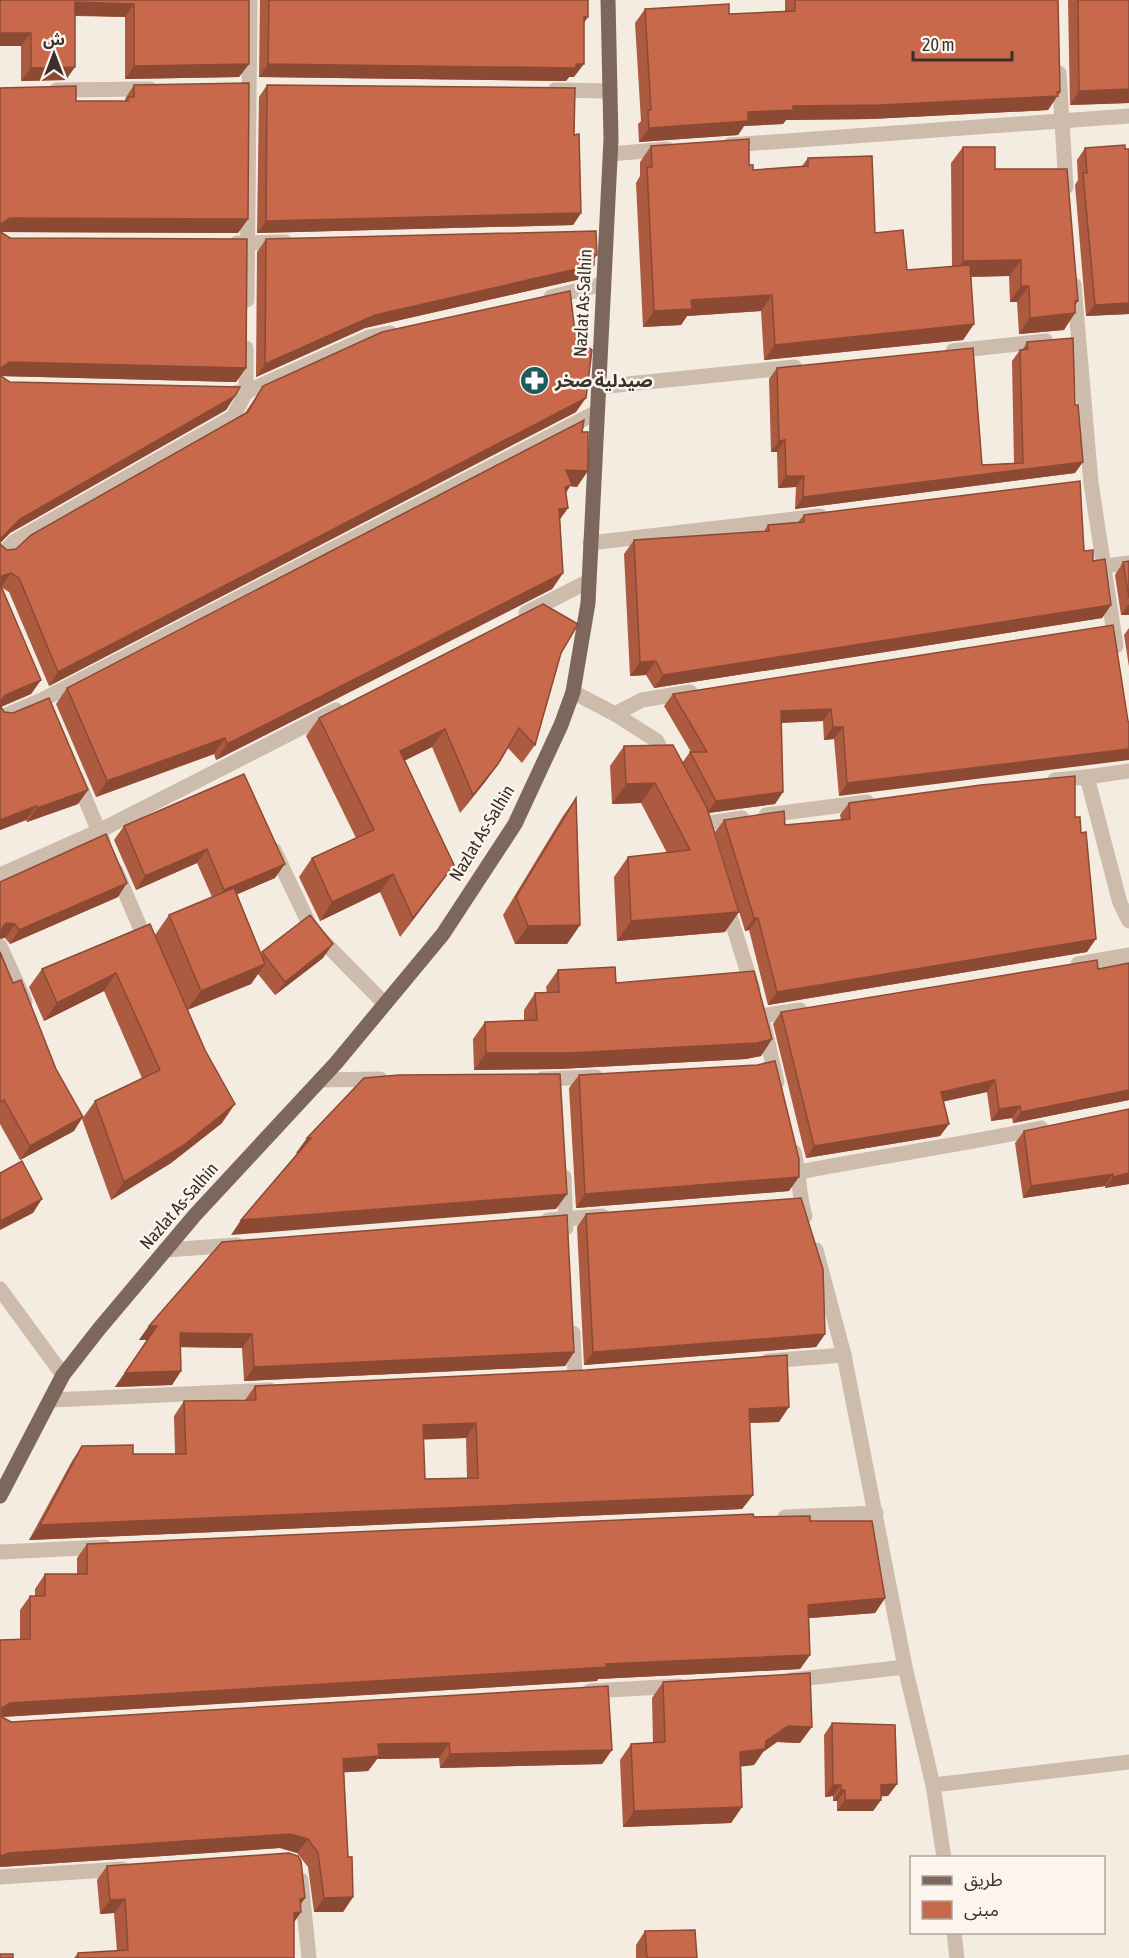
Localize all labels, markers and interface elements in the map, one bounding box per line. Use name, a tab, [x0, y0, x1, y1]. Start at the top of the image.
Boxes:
north arrow	[24, 24, 84, 84]
scale bar	[913, 24, 1012, 62]
text: ش	[43, 30, 65, 49]
text: 20 m	[922, 34, 954, 55]
street label: Nazlat As-Salhin	[569, 248, 596, 358]
pharmacy icon: صيدلية صخر	[518, 365, 550, 397]
place label: صيدلية صخر	[554, 370, 653, 392]
street label: Nazlat As-Salhin	[445, 781, 518, 885]
street label: Nazlat As-Salhin	[135, 1158, 222, 1253]
legend	[910, 1856, 1105, 1934]
text: طريق	[964, 1869, 1003, 1891]
text: مبنى	[964, 1899, 999, 1921]

